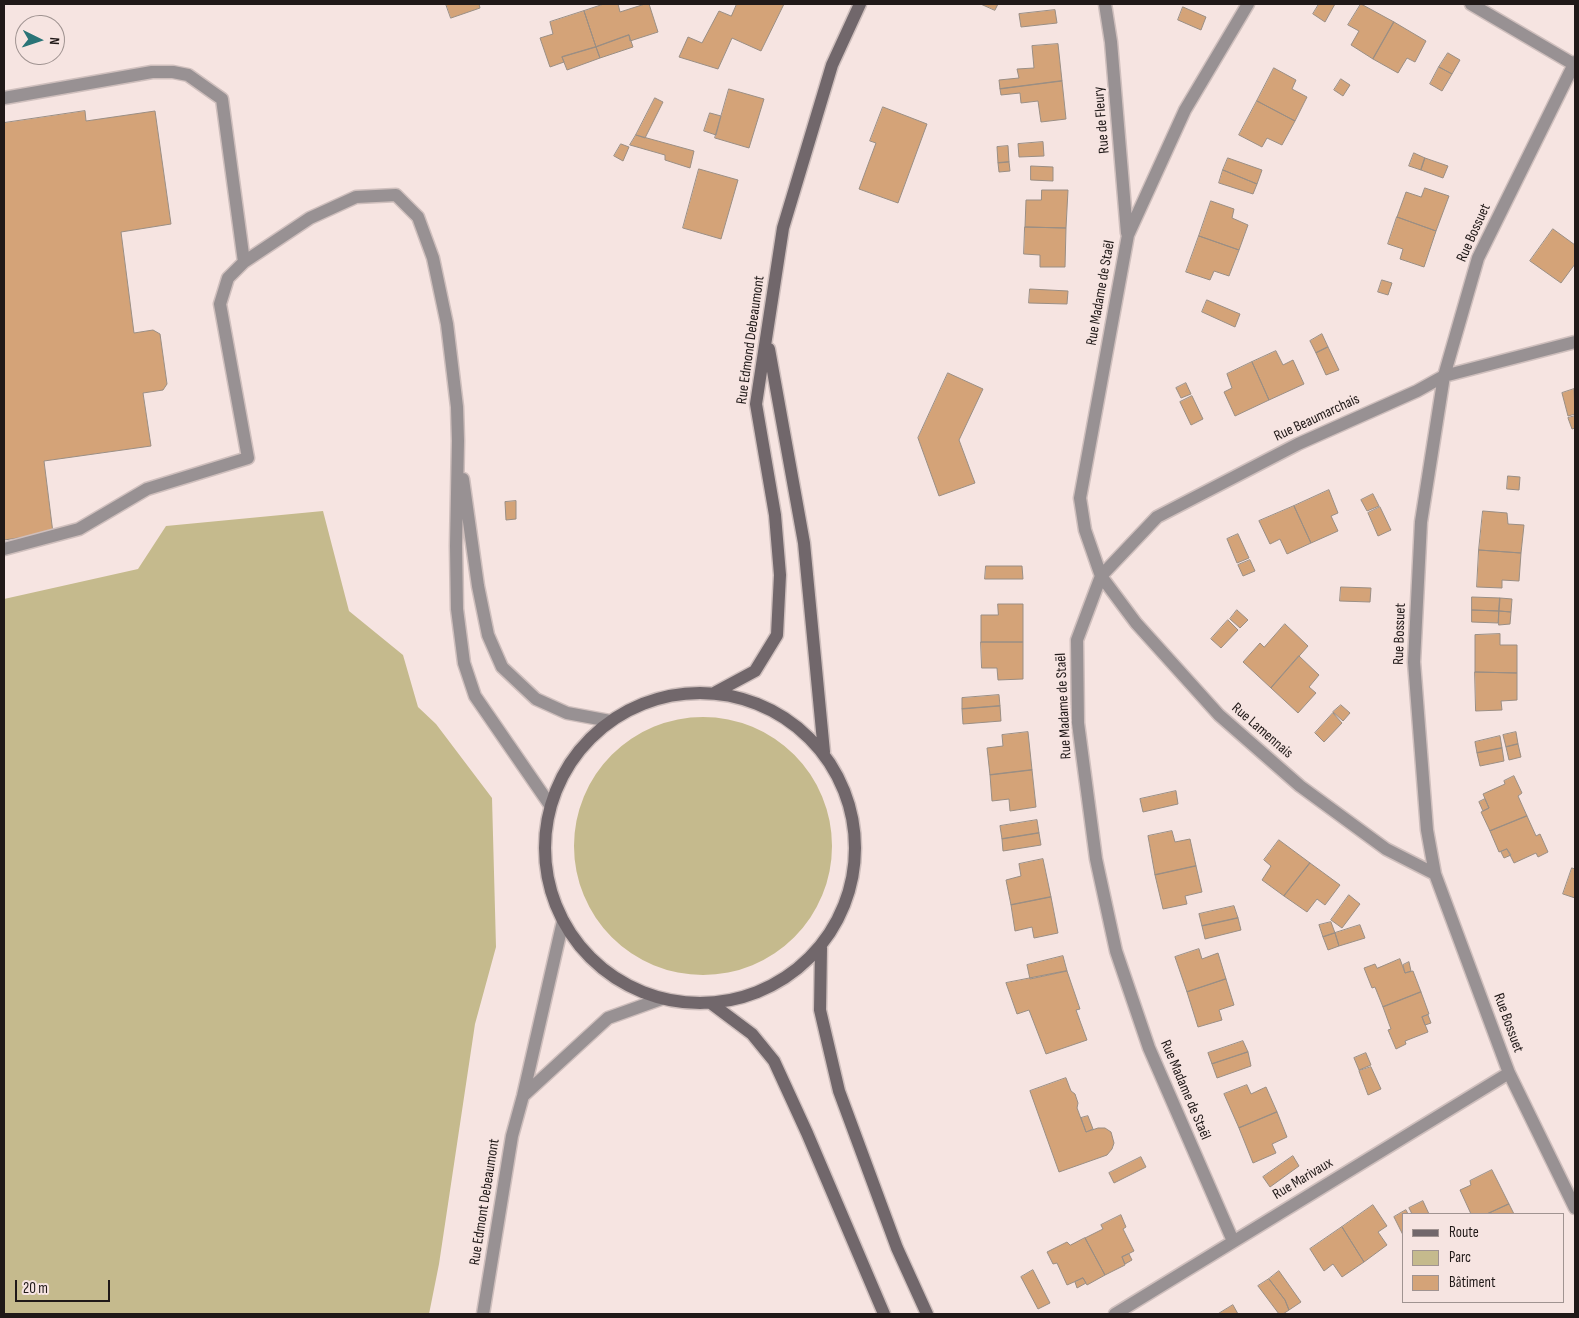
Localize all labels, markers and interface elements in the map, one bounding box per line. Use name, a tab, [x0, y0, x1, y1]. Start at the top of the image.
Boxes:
north arrow	[15, 15, 65, 65]
text: N	[46, 37, 63, 45]
street label: Rue de Fleury	[1090, 86, 1114, 154]
street label: Rue Bossuet	[1453, 201, 1495, 265]
street label: Rue Madame de Staël	[1083, 239, 1119, 347]
street label: Rue Edmond Debeaumont	[733, 275, 769, 405]
street label: Rue Beaumarchais	[1271, 390, 1363, 446]
street label: Rue Bossuet	[1390, 603, 1410, 665]
street label: Rue Madame de Staël	[1052, 652, 1076, 760]
street label: Rue Lamennais	[1228, 699, 1296, 763]
street label: Rue Bossuet	[1489, 991, 1527, 1055]
street label: Rue Madame de Staël	[1156, 1037, 1214, 1143]
street label: Rue Edmont Debeaumont	[466, 1137, 504, 1267]
street label: Rue Marivaux	[1270, 1154, 1336, 1204]
legend	[1402, 1213, 1564, 1303]
text: Route	[1449, 1223, 1479, 1242]
text: Parc	[1449, 1248, 1471, 1267]
scale bar	[18, 1270, 112, 1302]
text: Bâtiment	[1449, 1273, 1496, 1292]
text: 20 m	[23, 1279, 48, 1298]

